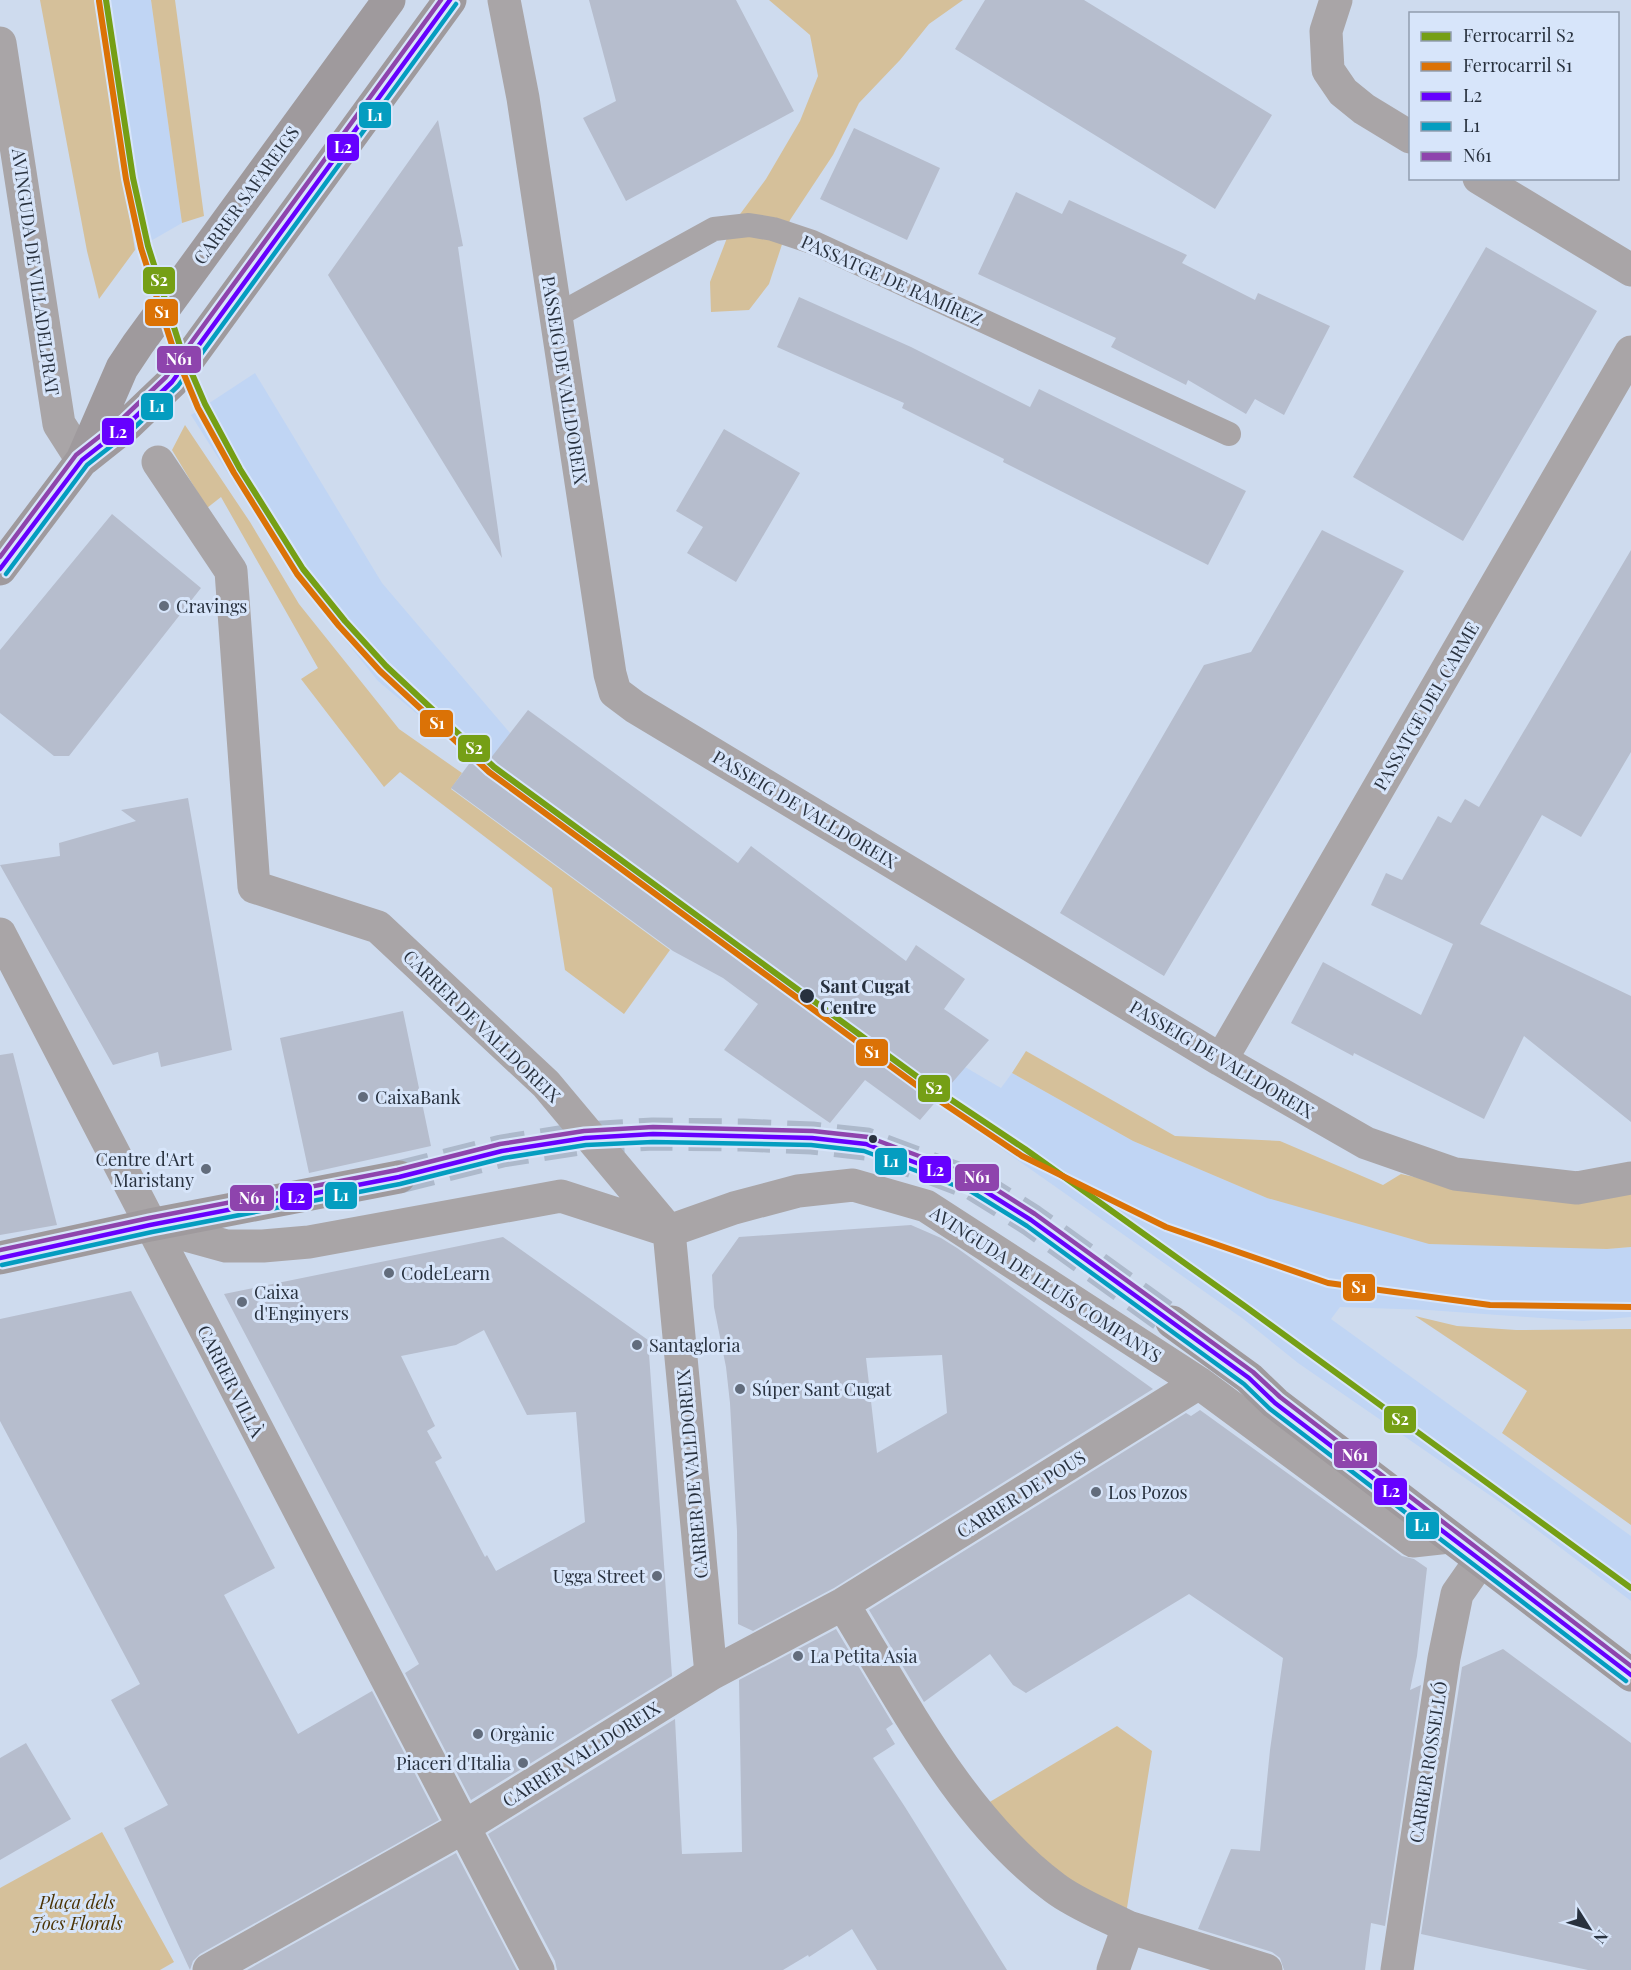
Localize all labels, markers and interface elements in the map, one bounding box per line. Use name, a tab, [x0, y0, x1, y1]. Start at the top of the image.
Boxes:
legend	[1409, 12, 1619, 180]
text: Ferrocarril S2	[1463, 23, 1574, 47]
text: Ferrocarril S1	[1463, 53, 1573, 77]
text: L2	[1463, 83, 1482, 107]
line badge: L1	[358, 101, 392, 129]
text: L1	[367, 104, 383, 125]
text: L1	[1463, 113, 1481, 137]
street label: CARRER SAFAREIGS	[188, 121, 304, 269]
line badge: L2	[326, 133, 360, 162]
text: L2	[334, 136, 352, 157]
text: N61	[1463, 143, 1492, 167]
street label: AVINGUDA DE VILLADELPRAT	[7, 146, 65, 397]
street label: PASSATGE DE RAMÍREZ	[797, 229, 987, 331]
line badge: S2	[142, 266, 176, 295]
text: S2	[150, 269, 168, 290]
street label: PASSEIG DE VALLDOREIX	[537, 274, 593, 487]
line badge: S1	[144, 298, 179, 327]
text: S1	[154, 301, 170, 322]
line badge: N61	[156, 345, 202, 374]
text: N61	[166, 348, 192, 369]
line badge: L1	[140, 392, 174, 421]
text: L1	[149, 395, 165, 416]
line badge: L2	[101, 417, 135, 446]
text: L2	[109, 421, 127, 442]
place label: Cravings	[176, 594, 247, 618]
marker: Cravings	[157, 599, 171, 613]
street label: PASSATGE DEL CARME	[1368, 617, 1484, 795]
line badge: S1	[419, 709, 454, 738]
text: S1	[429, 712, 445, 733]
line badge: S2	[457, 734, 491, 763]
text: S2	[465, 737, 483, 758]
street label: PASSEIG DE VALLDOREIX	[708, 744, 902, 874]
street label: CARRER DE VALLDOREIX	[398, 944, 566, 1108]
place label: Sant Cugat Centre	[820, 974, 911, 1019]
marker: Sant Cugat Centre	[798, 987, 816, 1005]
street label: PASSEIG DE VALLDOREIX	[1125, 994, 1319, 1124]
line badge: S1	[855, 1038, 889, 1067]
text: S1	[864, 1041, 880, 1062]
line badge: S2	[917, 1074, 951, 1103]
text: S2	[925, 1077, 943, 1098]
place label: CaixaBank	[375, 1085, 461, 1109]
marker: CaixaBank	[356, 1090, 370, 1104]
unlabelled marker	[867, 1133, 879, 1145]
place label: Centre d'Art Maristany	[96, 1147, 195, 1192]
line badge: L1	[874, 1147, 908, 1176]
text: L1	[883, 1150, 899, 1171]
line badge: L2	[918, 1155, 952, 1184]
text: L2	[926, 1159, 944, 1180]
marker: Centre d'Art Maristany	[199, 1162, 213, 1176]
line badge: N61	[954, 1163, 1000, 1192]
text: N61	[964, 1166, 990, 1187]
line badge: L1	[324, 1181, 358, 1210]
line badge: L2	[279, 1182, 313, 1211]
line badge: N61	[229, 1184, 275, 1212]
text: L1	[333, 1184, 349, 1205]
text: L2	[287, 1186, 305, 1207]
text: N61	[239, 1187, 265, 1208]
street label: AVINGUDA DE LLUÍS COMPANYS	[925, 1200, 1166, 1368]
place label: CodeLearn	[401, 1261, 490, 1285]
marker: CodeLearn	[382, 1266, 396, 1280]
line badge: S1	[1342, 1273, 1376, 1302]
text: S1	[1351, 1276, 1367, 1297]
place label: Caixa d'Enginyers	[254, 1280, 349, 1325]
marker: Caixa d'Enginyers	[235, 1295, 249, 1309]
street label: CARRER VILLÀ	[192, 1321, 270, 1442]
place label: Santagloria	[649, 1333, 740, 1357]
marker: Santagloria	[630, 1338, 644, 1352]
street label: CARRER DE VALLDOREIX	[671, 1368, 713, 1580]
place label: Súper Sant Cugat	[752, 1377, 892, 1401]
marker: Súper Sant Cugat	[733, 1382, 747, 1396]
line badge: S2	[1383, 1405, 1417, 1434]
text: S2	[1391, 1408, 1409, 1429]
line badge: N61	[1333, 1440, 1378, 1469]
text: N61	[1342, 1444, 1368, 1465]
street label: CARRER DE POUS	[952, 1445, 1090, 1543]
line badge: L2	[1373, 1477, 1408, 1506]
place label: Los Pozos	[1108, 1480, 1188, 1504]
text: L2	[1382, 1480, 1400, 1501]
marker: Los Pozos	[1089, 1485, 1103, 1499]
line badge: L1	[1405, 1511, 1440, 1540]
text: L1	[1414, 1514, 1430, 1535]
place label: Ugga Street	[553, 1564, 646, 1588]
marker: Ugga Street	[650, 1569, 664, 1583]
place label: La Petita Asia	[810, 1644, 918, 1668]
marker: La Petita Asia	[791, 1649, 805, 1663]
street label: CARRER ROSSELLÓ	[1403, 1679, 1453, 1845]
street label: CARRER VALLDOREIX	[498, 1695, 665, 1812]
place label: Orgànic	[490, 1722, 555, 1746]
marker: Orgànic	[471, 1727, 485, 1741]
place label: Piaceri d'Italia	[396, 1751, 511, 1775]
marker: Piaceri d'Italia	[516, 1756, 530, 1770]
park label: Plaça dels Jocs Florals	[31, 1890, 123, 1935]
north arrow	[1559, 1898, 1619, 1958]
text: N	[1589, 1926, 1613, 1949]

